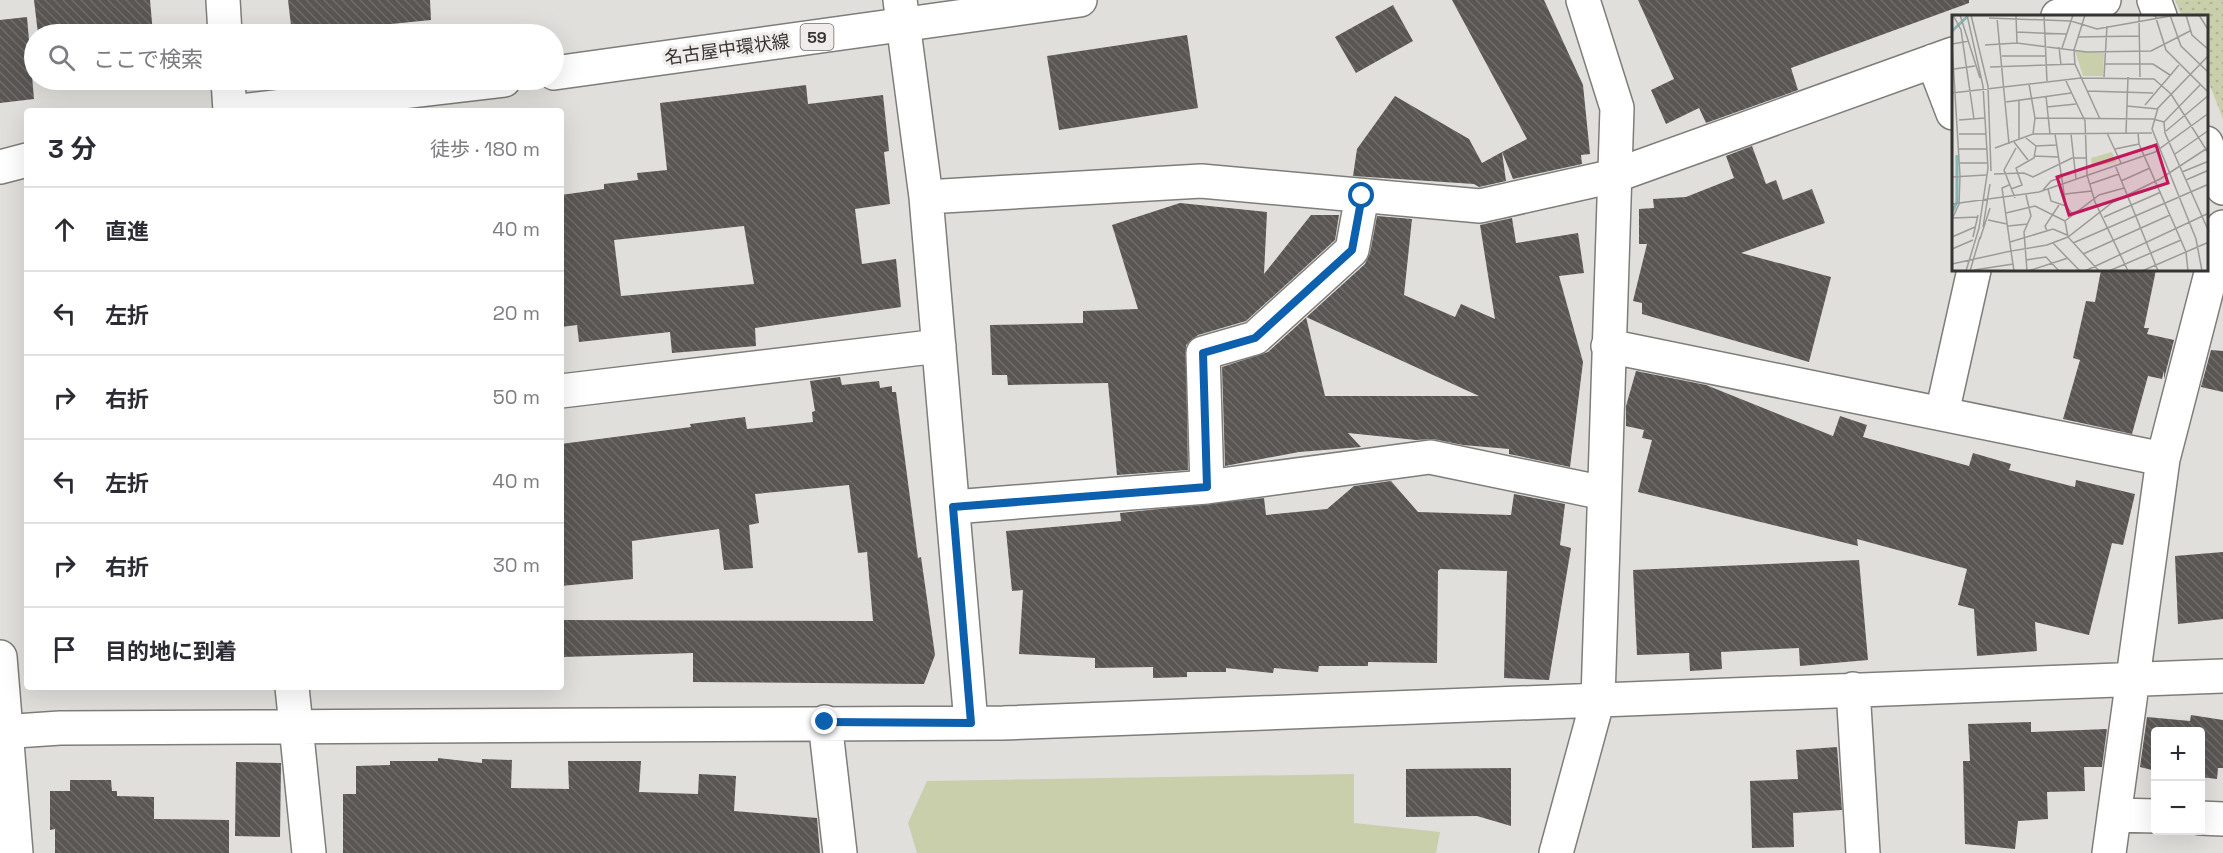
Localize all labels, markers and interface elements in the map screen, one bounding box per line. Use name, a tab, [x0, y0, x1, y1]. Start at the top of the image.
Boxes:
inset map	[1952, 15, 2208, 272]
search box	[24, 24, 564, 90]
road number: 59	[800, 24, 834, 50]
street label: 名古屋中環状線	[663, 29, 791, 69]
icon: search	[45, 41, 78, 74]
text: ここで検索	[93, 45, 203, 73]
text: 3 分	[48, 132, 96, 166]
text: 徒歩 · 180 m	[430, 136, 540, 162]
route start	[1348, 182, 1374, 208]
icon: ahead	[48, 213, 81, 246]
text: 40 m	[492, 216, 540, 242]
text: 直進	[105, 217, 149, 245]
icon: left	[48, 297, 81, 330]
text: 20 m	[493, 300, 540, 326]
text: 左折	[105, 301, 149, 329]
icon: right	[48, 381, 81, 414]
text: 50 m	[493, 384, 540, 410]
text: 右折	[105, 385, 149, 413]
icon: left	[48, 465, 81, 498]
text: 40 m	[492, 468, 540, 494]
text: 左折	[105, 469, 149, 497]
icon: right	[48, 549, 81, 582]
text: 30 m	[493, 552, 540, 578]
text: 右折	[105, 553, 149, 581]
icon: arrive	[48, 633, 81, 666]
text: 目的地に到着	[105, 637, 237, 665]
route end	[811, 708, 837, 734]
map controls	[2151, 727, 2205, 835]
button: +	[2151, 727, 2205, 781]
button: −	[2151, 781, 2205, 835]

